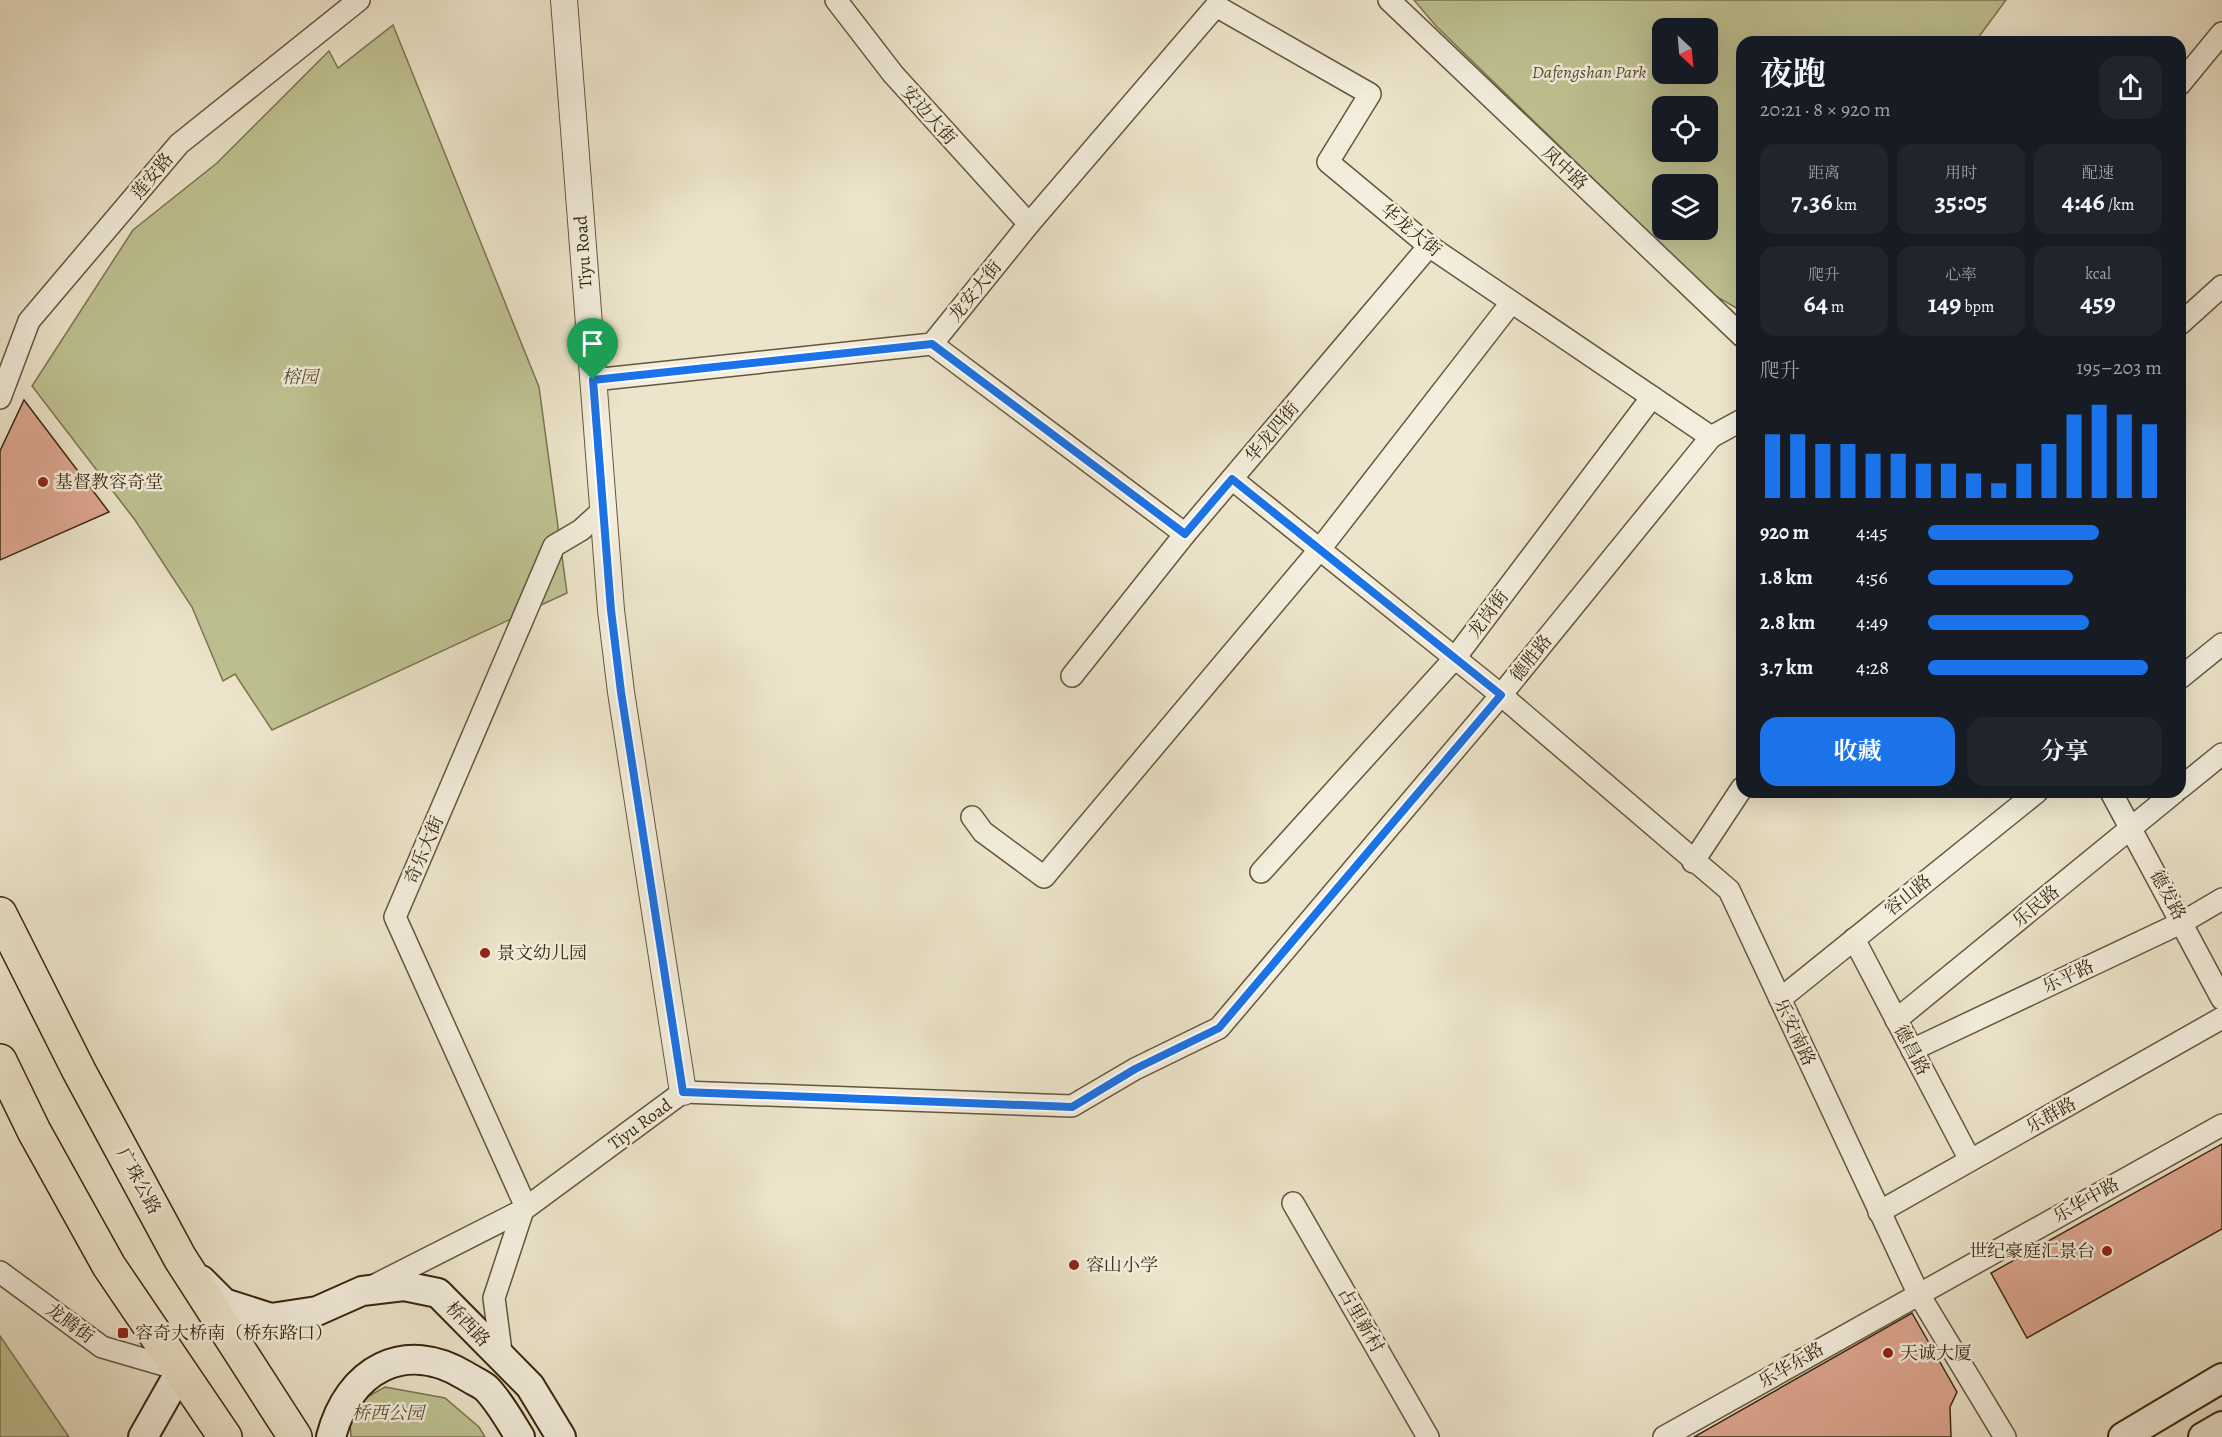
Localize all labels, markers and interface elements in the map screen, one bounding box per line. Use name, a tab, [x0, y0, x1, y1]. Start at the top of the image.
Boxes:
north arrow	[1652, 18, 1718, 84]
map controls	[1652, 18, 1718, 240]
text: 夜跑	[1760, 51, 1826, 96]
button: share	[2099, 56, 2162, 119]
park label: Dafengshan Park	[1532, 60, 1646, 84]
street label: 安边大街	[896, 80, 962, 150]
button: locate	[1652, 96, 1718, 162]
text: 20:21 · 8 × 920 m	[1760, 96, 1891, 123]
street label: 凤中路	[1537, 141, 1593, 195]
street label: 莲安路	[125, 148, 179, 204]
text: 距离	[1808, 162, 1840, 184]
text: 用时	[1945, 162, 1977, 184]
text: 配速	[2082, 162, 2114, 184]
button: layers	[1652, 174, 1718, 240]
text: 7.36	[1791, 184, 1833, 219]
text: 35:05	[1935, 184, 1987, 219]
text: 4:46	[2062, 184, 2105, 219]
text: km	[1833, 194, 1857, 216]
text: /km	[2105, 194, 2134, 216]
street label: 华龙大街	[1375, 198, 1447, 262]
street label: Tiyu Road	[568, 214, 598, 289]
street label: 龙安大街	[943, 255, 1007, 327]
text: kcal	[2085, 263, 2111, 285]
text: 爬升	[1808, 264, 1840, 286]
text: 心率	[1945, 264, 1977, 286]
text: 459	[2080, 285, 2116, 320]
text: 64	[1804, 286, 1828, 321]
text: 149	[1928, 286, 1961, 321]
text: m	[1828, 296, 1844, 318]
text: bpm	[1961, 296, 1994, 318]
pin	[567, 318, 618, 380]
icon: arrive	[576, 327, 609, 360]
text: 195–203 m	[2076, 354, 2162, 381]
text: 爬升	[1760, 357, 1800, 384]
park label: 榕园	[282, 365, 321, 389]
street label: 华龙四街	[1240, 397, 1304, 467]
place label: 基督教容奇堂	[55, 470, 163, 494]
marker: 基督教容奇堂	[36, 475, 50, 489]
text: 920 m	[1760, 519, 1809, 546]
text: 4:45	[1856, 519, 1887, 546]
text: 1.8 km	[1760, 564, 1813, 591]
text: 4:56	[1856, 564, 1888, 591]
street label: 龙岗街	[1462, 585, 1514, 643]
text: 2.8 km	[1760, 609, 1815, 636]
text: 4:49	[1856, 609, 1888, 636]
street label: 德胜路	[1505, 629, 1557, 687]
text: 3.7 km	[1760, 654, 1813, 681]
text: 4:28	[1856, 654, 1889, 681]
button: 收藏	[1760, 717, 1955, 786]
button: 分享	[1967, 717, 2162, 786]
street label: 奇乐大街	[399, 812, 449, 888]
street label: 德发路	[2144, 866, 2192, 924]
street label: 容山路	[1879, 869, 1937, 921]
street label: 乐民路	[2007, 880, 2065, 932]
place label: 景文幼儿园	[497, 941, 587, 965]
marker: 景文幼儿园	[478, 946, 492, 960]
street label: 乐平路	[2038, 954, 2098, 998]
street label: 乐安南路	[1769, 994, 1821, 1070]
street label: 德昌路	[1889, 1021, 1935, 1079]
street label: 乐群路	[2022, 1091, 2080, 1139]
street label: Tiyu Road	[603, 1093, 677, 1155]
street label: 广珠公路	[112, 1144, 166, 1218]
street label: 乐华中路	[2049, 1172, 2123, 1228]
place label: 世纪豪庭汇景台	[1969, 1239, 2095, 1263]
marker: 世纪豪庭汇景台	[2100, 1244, 2114, 1258]
place label: 容山小学	[1086, 1253, 1158, 1277]
marker: 容山小学	[1067, 1258, 1081, 1272]
street label: 占里新村	[1333, 1283, 1389, 1357]
street label: 桥西路	[441, 1296, 495, 1352]
street label: 龙腾街	[41, 1297, 99, 1349]
place label: 容奇大桥南（桥东路口）	[135, 1321, 333, 1345]
marker: 容奇大桥南（桥东路口）	[116, 1326, 130, 1340]
street label: 乐华东路	[1754, 1337, 1828, 1393]
place label: 天诚大厦	[1900, 1341, 1972, 1365]
marker: 天诚大厦	[1881, 1346, 1895, 1360]
park label: 桥西公园	[352, 1401, 427, 1425]

